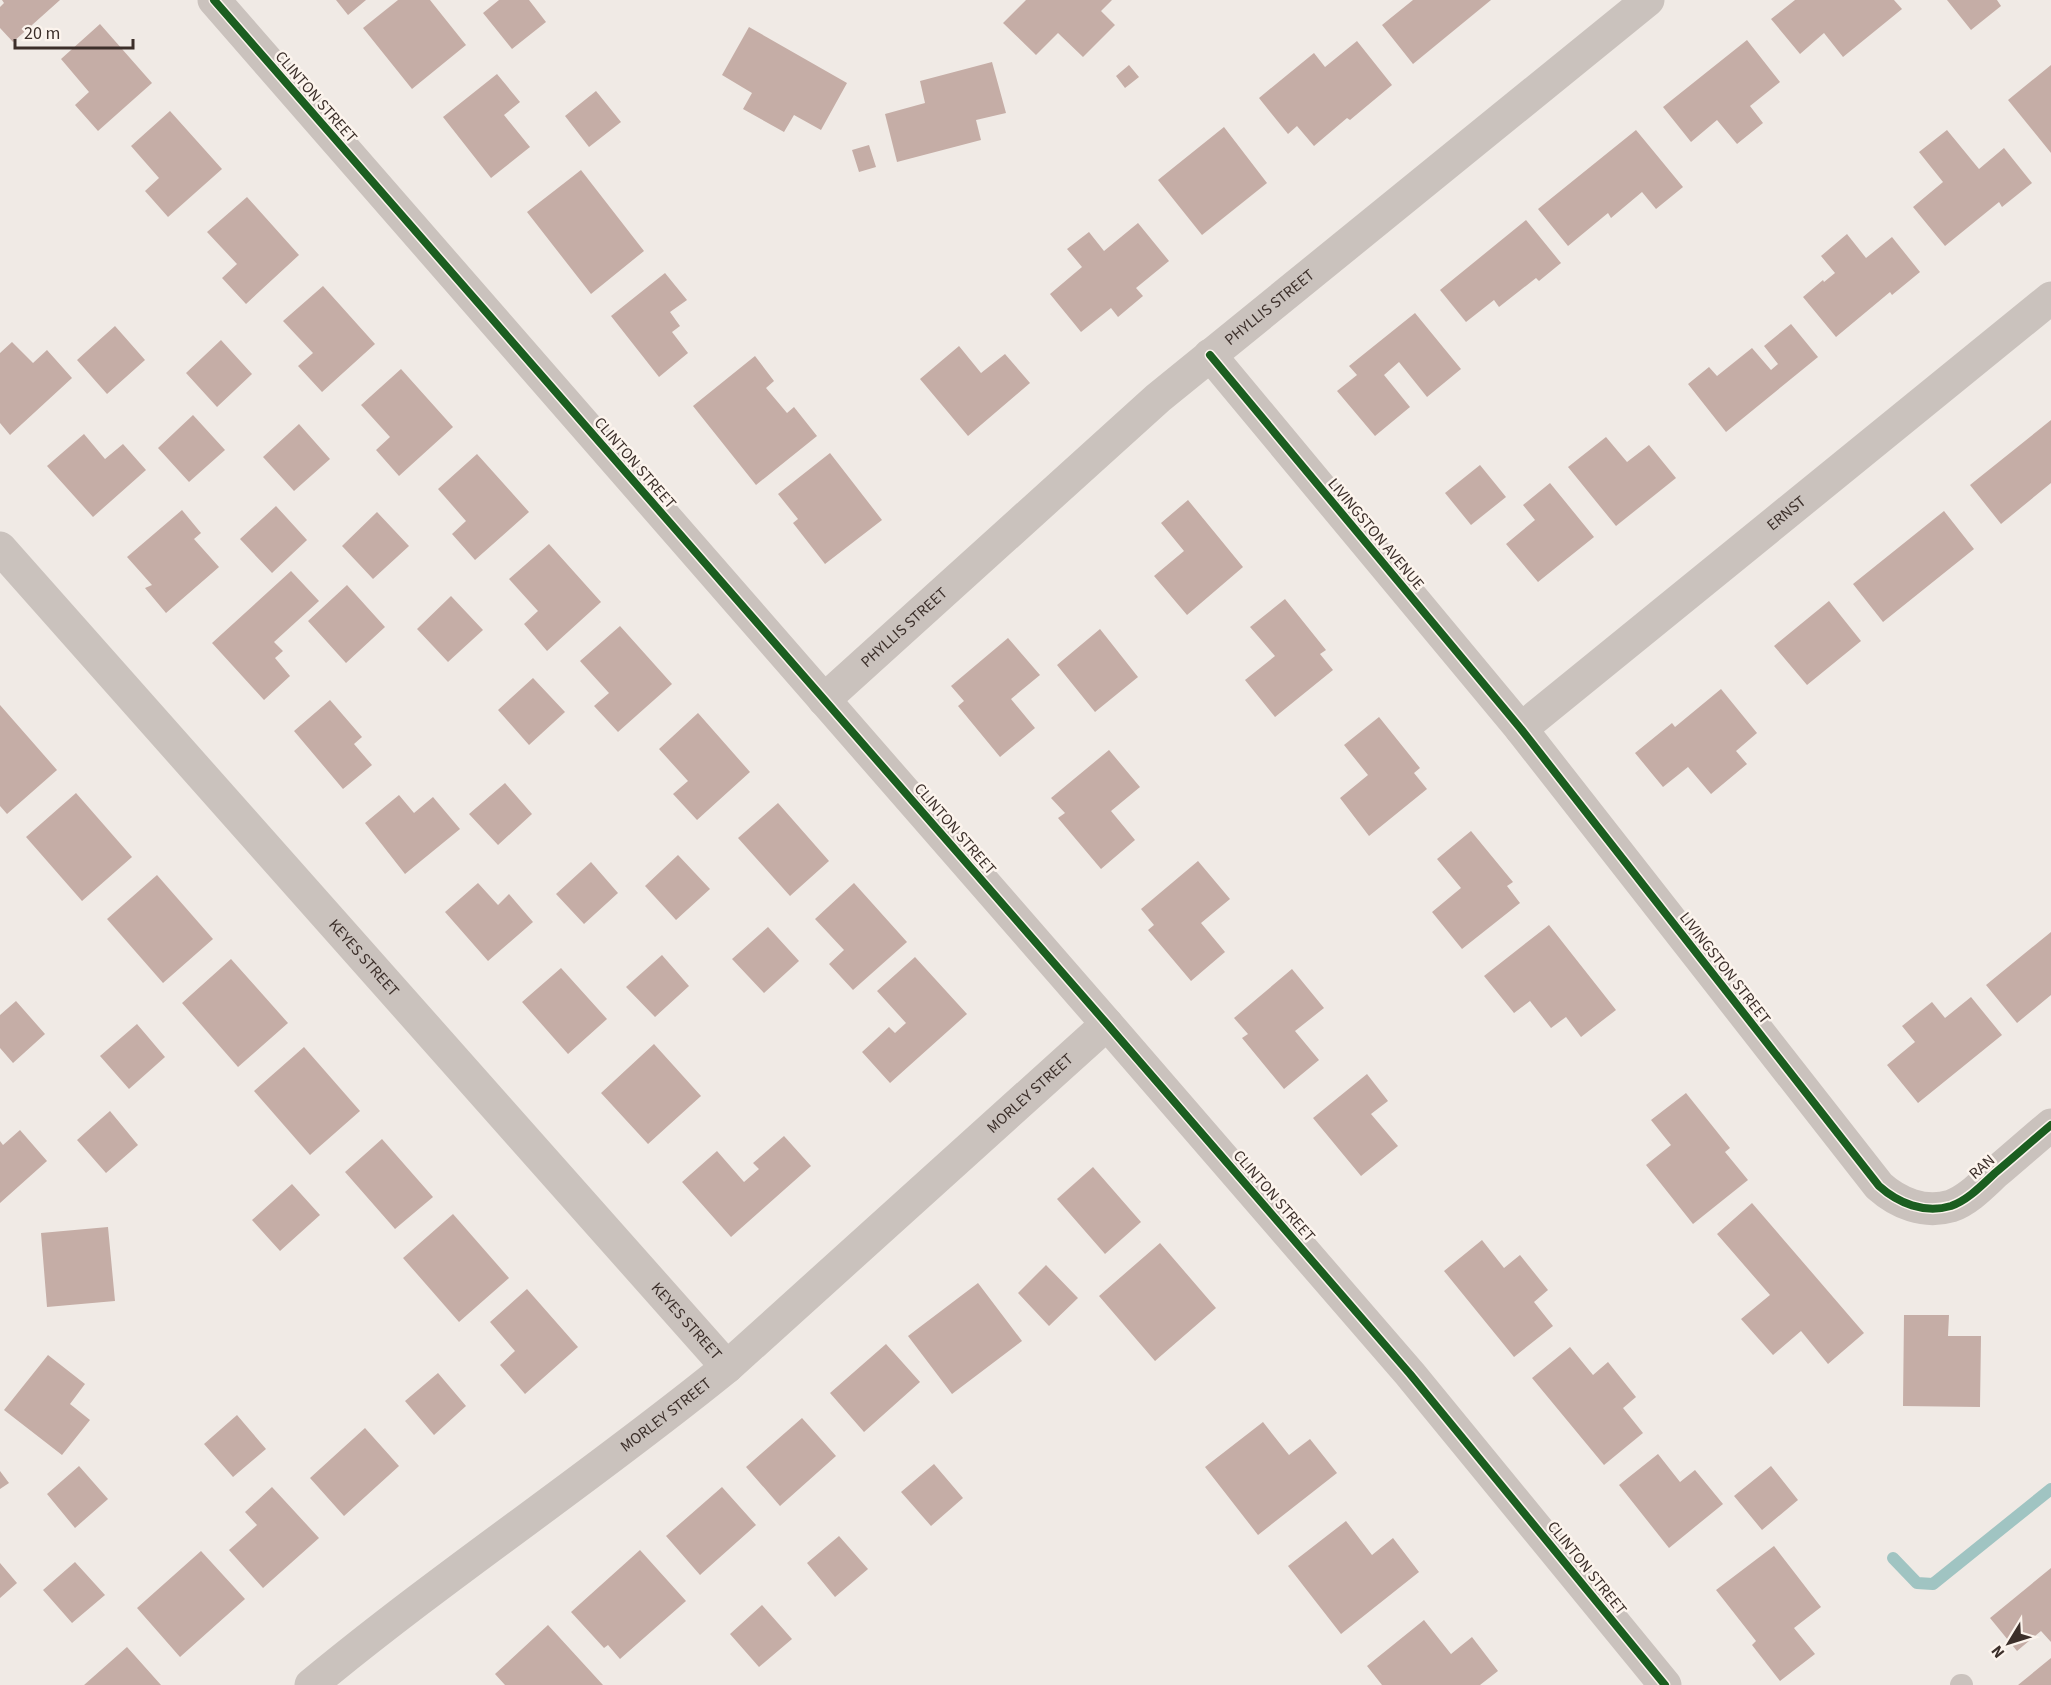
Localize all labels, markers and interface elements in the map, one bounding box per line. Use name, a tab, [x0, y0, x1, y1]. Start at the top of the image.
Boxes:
scale bar	[15, 12, 134, 50]
text: 20 m	[24, 21, 60, 46]
street label: CLINTON STREET	[270, 46, 362, 148]
street label: PHYLLIS STREET	[1220, 264, 1320, 351]
street label: CLINTON STREET	[589, 412, 681, 514]
street label: LIVINGSTON AVENUE	[1323, 473, 1429, 595]
street label: ERNST	[1762, 490, 1811, 536]
street label: PHYLLIS STREET	[856, 582, 953, 673]
street label: CLINTON STREET	[909, 778, 1001, 880]
street label: LIVINGSTON STREET	[1674, 907, 1776, 1029]
street label: KEYES STREET	[323, 914, 404, 1002]
street label: MORLEY STREET	[982, 1048, 1079, 1138]
street label: CLINTON STREET	[1228, 1145, 1320, 1247]
street label: RAN	[1964, 1149, 2000, 1185]
street label: KEYES STREET	[646, 1278, 727, 1365]
street label: MORLEY STREET	[616, 1372, 716, 1457]
street label: CLINTON STREET	[1542, 1516, 1632, 1620]
north arrow	[1979, 1613, 2039, 1673]
text: N	[1986, 1641, 2010, 1663]

